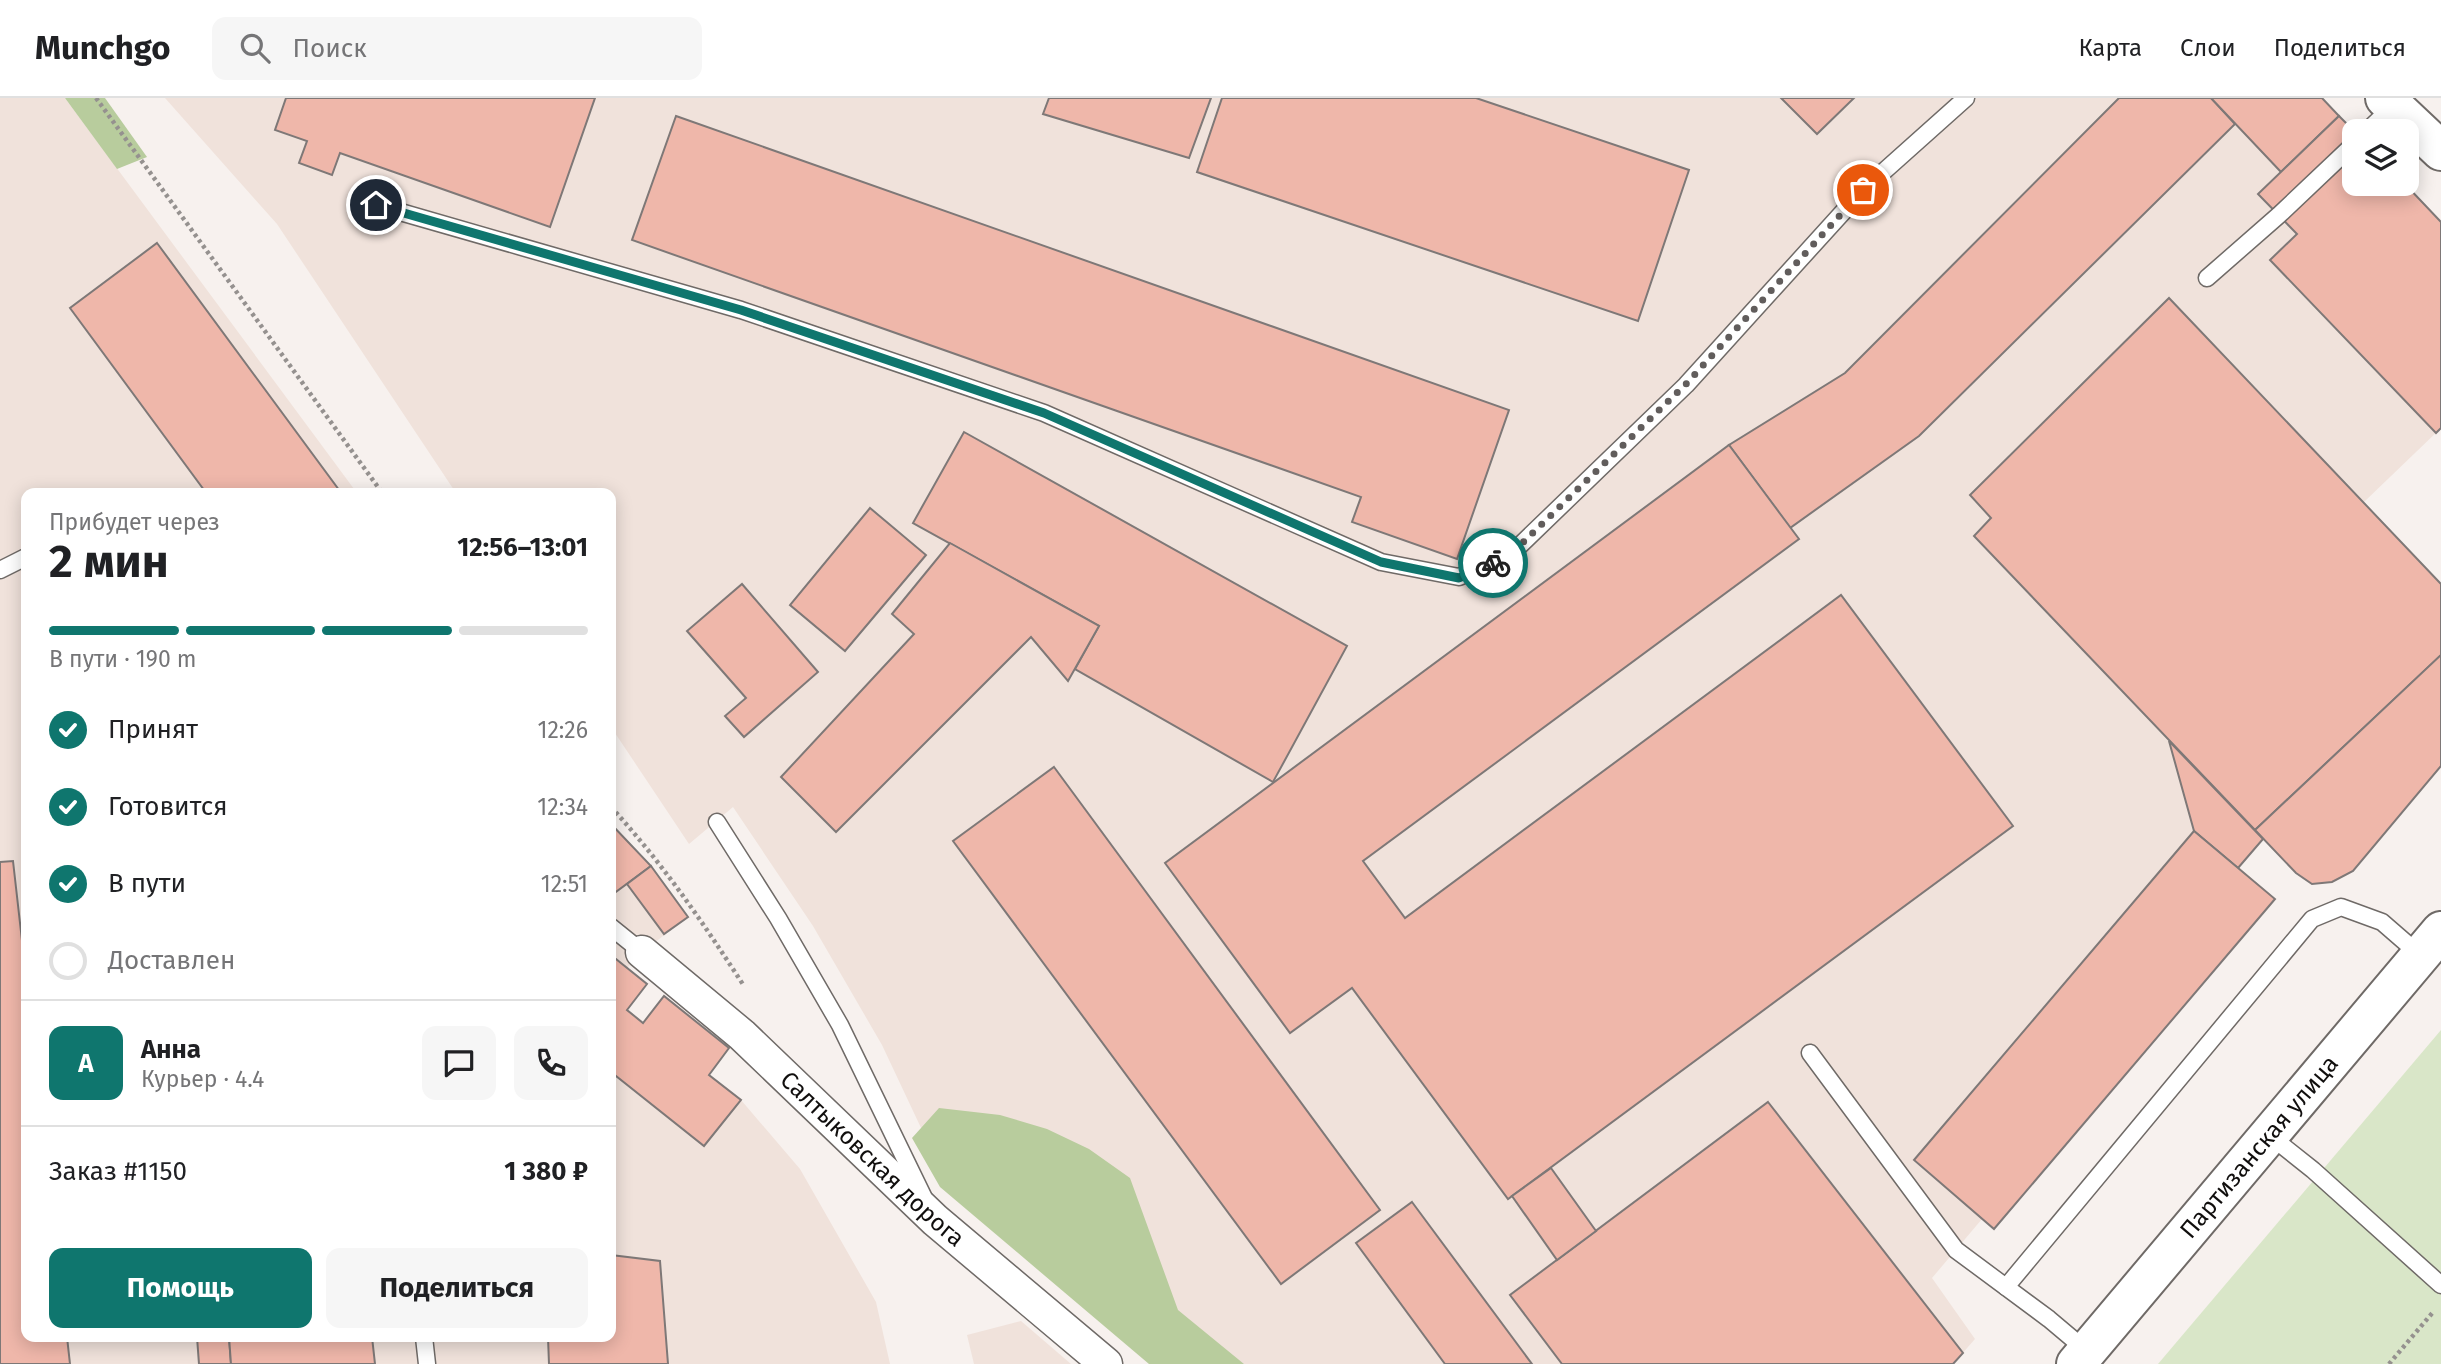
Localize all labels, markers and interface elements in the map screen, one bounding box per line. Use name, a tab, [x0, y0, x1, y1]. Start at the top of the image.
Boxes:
search box	[212, 17, 702, 80]
text: Munchgo	[35, 28, 170, 68]
icon: search	[236, 29, 274, 67]
text: Поиск	[292, 33, 367, 64]
text: Карта	[2078, 34, 2142, 62]
text: Слои	[2180, 34, 2236, 62]
text: Поделиться	[2274, 34, 2406, 62]
map controls	[2342, 119, 2419, 196]
button: layers	[2342, 119, 2419, 196]
pin	[1833, 160, 1893, 220]
icon: bag	[1844, 171, 1882, 209]
pin	[346, 175, 406, 235]
icon: home	[357, 186, 395, 224]
text: Прибудет через	[49, 508, 220, 536]
courier	[1458, 528, 1528, 598]
text: 12:56–13:01	[457, 532, 588, 563]
text: 2 мин	[49, 534, 169, 589]
icon: bike	[1474, 544, 1512, 582]
text: В пути · 190 m	[49, 645, 197, 673]
icon: check	[49, 711, 87, 749]
text: Принят	[108, 714, 198, 745]
text: 12:26	[537, 716, 588, 744]
icon: check	[49, 788, 87, 826]
text: Готовится	[108, 791, 228, 822]
text: 12:34	[537, 793, 588, 821]
icon: check	[49, 865, 87, 903]
text: В пути	[108, 868, 186, 899]
text: 12:51	[541, 870, 588, 898]
text: Доставлен	[108, 945, 235, 976]
button: chat	[422, 1026, 496, 1100]
button: phone	[514, 1026, 588, 1100]
text: Анна	[141, 1034, 201, 1065]
text: А	[78, 1048, 94, 1079]
street label: Партизанская улица	[2174, 1050, 2344, 1244]
text: Курьер · 4.4	[141, 1065, 264, 1093]
street label: Салтыковская дорога	[775, 1066, 970, 1253]
text: Заказ #1150	[49, 1156, 187, 1187]
text: 1 380 ₽	[504, 1156, 588, 1187]
button: Помощь	[49, 1248, 312, 1328]
button: Поделиться	[326, 1248, 588, 1328]

